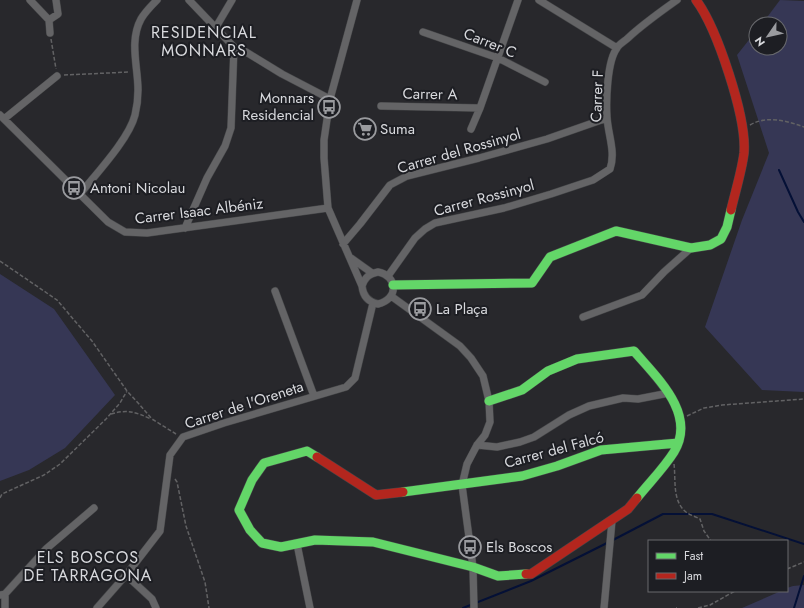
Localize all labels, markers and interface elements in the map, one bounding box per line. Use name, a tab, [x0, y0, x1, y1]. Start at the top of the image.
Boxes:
north arrow	[748, 16, 788, 56]
district label: RESIDENCIAL MONNARS	[151, 21, 257, 62]
street label: Carrer C	[460, 22, 520, 64]
text: N	[751, 33, 769, 50]
street label: Carrer F	[585, 69, 609, 123]
street label: Carrer A	[402, 83, 458, 105]
place label: Monnars Residencial	[242, 87, 314, 126]
bus stop icon: Monnars Residencial	[316, 94, 342, 120]
supermarket icon: Suma	[352, 116, 378, 142]
place label: Suma	[380, 118, 415, 140]
street label: Carrer del Rossinyol	[395, 123, 523, 179]
street label: Carrer Rossinyol	[431, 174, 537, 222]
bus stop icon: Antoni Nicolau	[61, 175, 87, 201]
place label: Antoni Nicolau	[90, 177, 185, 199]
street label: Carrer Isaac Albéniz	[134, 192, 264, 230]
bus stop icon: La Plaça	[407, 296, 433, 322]
place label: La Plaça	[436, 298, 488, 320]
street label: Carrer de l'Oreneta	[182, 375, 306, 435]
street label: Carrer del Falcó	[502, 426, 606, 474]
bus stop icon: Els Boscos	[457, 534, 483, 560]
place label: Els Boscos	[486, 536, 552, 558]
legend	[648, 540, 788, 592]
district label: ELS BOSCOS DE TARRAGONA	[24, 546, 152, 587]
text: Fast	[684, 547, 703, 565]
text: Jam	[682, 567, 702, 585]

